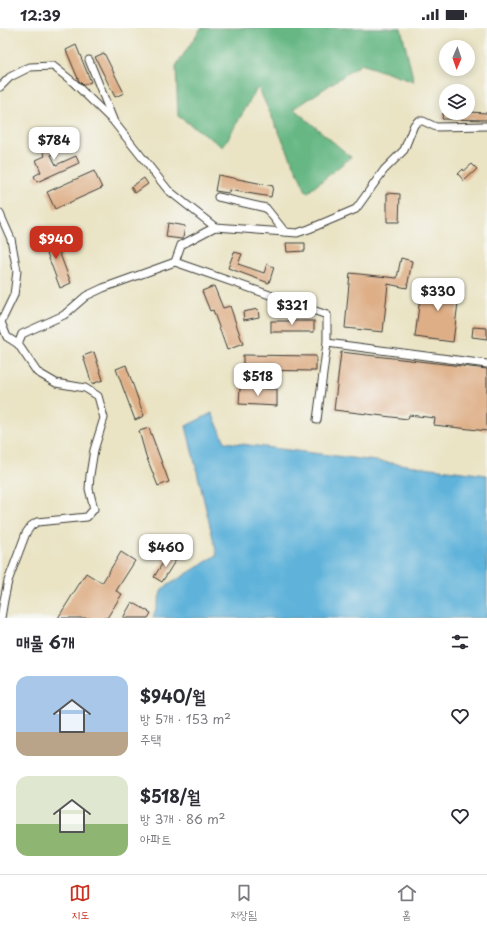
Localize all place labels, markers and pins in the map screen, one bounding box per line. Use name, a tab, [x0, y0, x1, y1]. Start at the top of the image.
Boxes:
pin: $784	[30, 127, 78, 161]
pin: $940	[32, 226, 80, 260]
pin: $330	[414, 278, 462, 312]
pin: $321	[268, 292, 316, 326]
pin: $518	[234, 363, 282, 397]
pin: $460	[142, 534, 190, 568]

